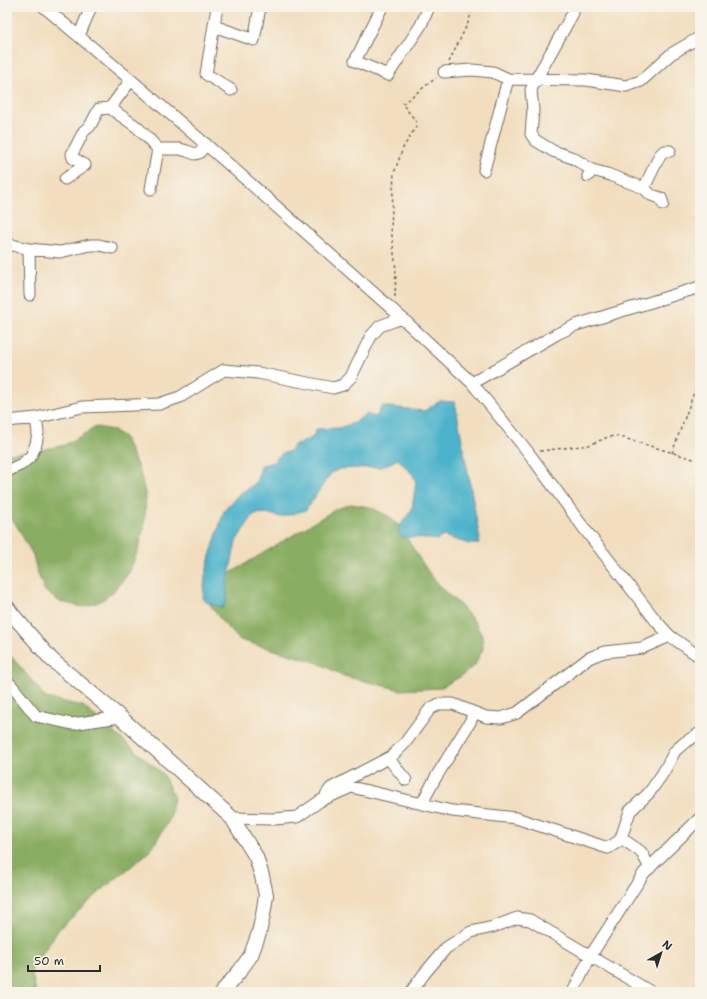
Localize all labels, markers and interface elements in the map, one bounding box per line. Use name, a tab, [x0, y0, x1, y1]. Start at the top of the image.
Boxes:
north arrow	[641, 933, 681, 973]
text: N	[659, 937, 675, 954]
scale bar	[28, 947, 100, 973]
text: 50 m	[34, 953, 64, 969]

